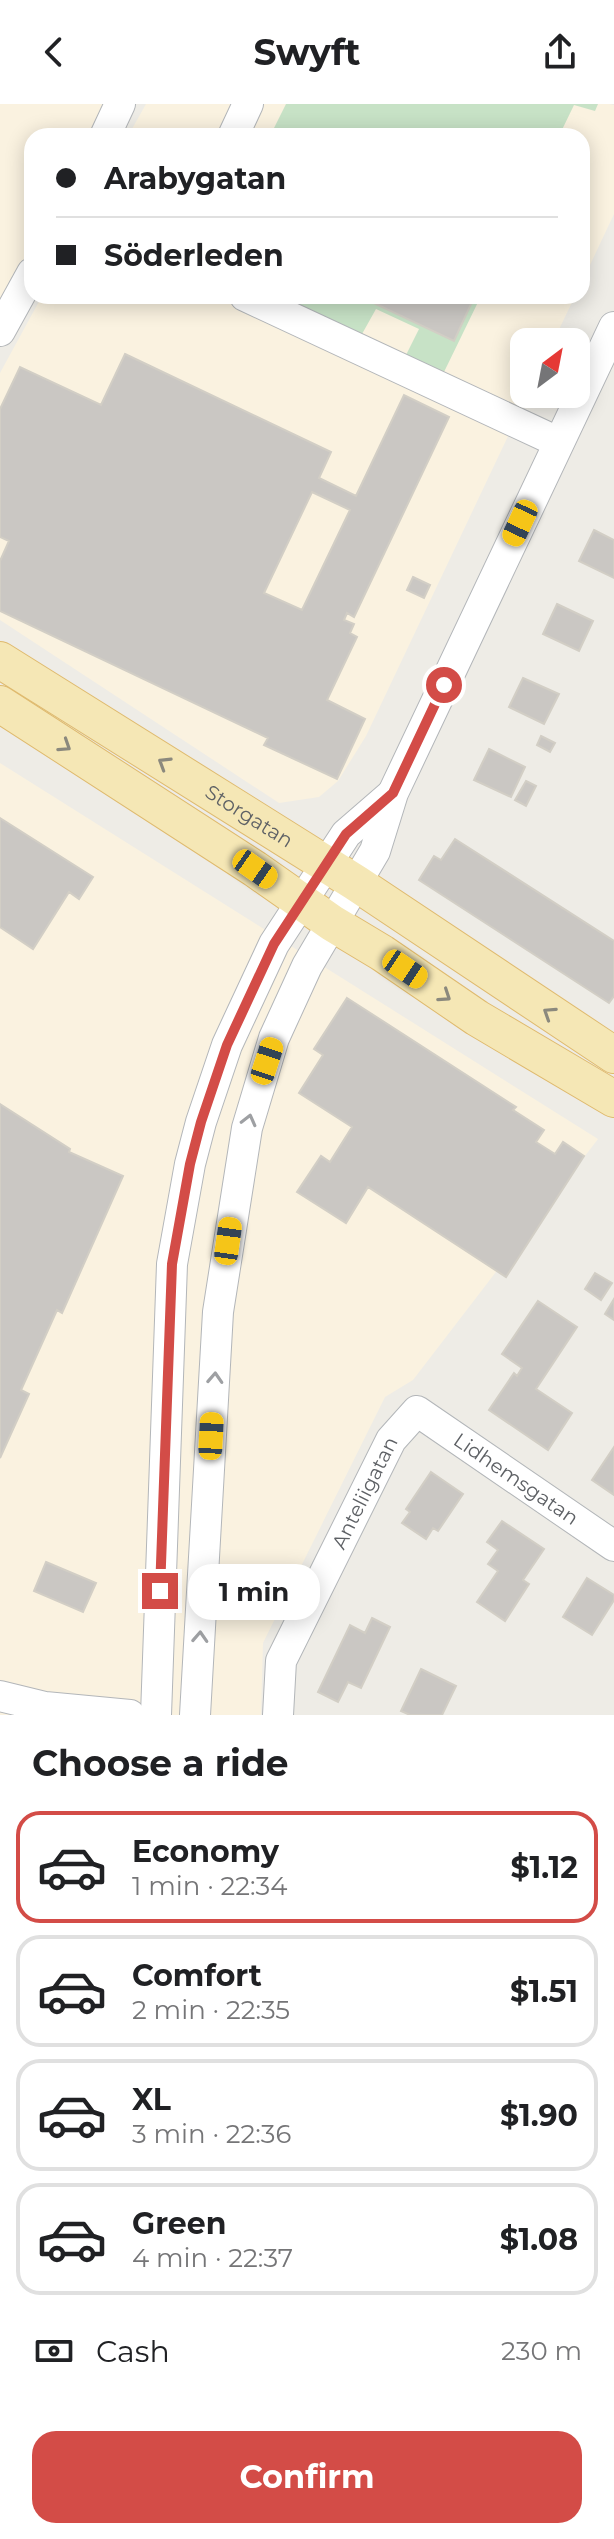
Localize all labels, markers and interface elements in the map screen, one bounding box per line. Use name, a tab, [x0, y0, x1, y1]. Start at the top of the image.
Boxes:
icon: back	[32, 30, 76, 74]
text: Swyft	[254, 30, 360, 74]
icon: share	[538, 30, 582, 74]
text: Arabygatan	[104, 160, 286, 197]
text: Söderleden	[104, 237, 284, 274]
north arrow	[510, 328, 590, 408]
map controls	[510, 328, 590, 408]
car	[499, 496, 541, 550]
route start	[426, 667, 462, 703]
one-way arrow	[57, 737, 71, 752]
one-way arrow	[158, 758, 173, 773]
street label: Storgatan	[201, 780, 297, 853]
car	[228, 845, 282, 893]
car	[378, 946, 432, 992]
one-way arrow	[436, 986, 450, 1001]
one-way arrow	[543, 1007, 557, 1022]
car	[248, 1034, 286, 1088]
one-way arrow	[240, 1114, 257, 1128]
car	[213, 1216, 243, 1266]
one-way arrow	[206, 1371, 223, 1384]
car	[198, 1411, 224, 1461]
street label: Lidhemsgatan	[449, 1428, 583, 1530]
street label: Anteliigatan	[327, 1433, 403, 1553]
callout: 1 min	[188, 1563, 320, 1619]
route end	[142, 1573, 178, 1609]
text: 1 min	[219, 1576, 289, 1608]
one-way arrow	[191, 1630, 208, 1643]
text: Choose a ride	[32, 1741, 289, 1785]
icon: car	[36, 1831, 108, 1903]
text: Economy	[132, 1833, 279, 1870]
text: $1.12	[511, 1849, 578, 1886]
text: 1 min · 22:34	[132, 1870, 287, 1902]
icon: car	[36, 1955, 108, 2027]
text: Comfort	[132, 1957, 262, 1994]
text: $1.51	[510, 1973, 578, 2010]
text: 2 min · 22:35	[132, 1994, 290, 2026]
icon: car	[36, 2079, 108, 2151]
text: XL	[132, 2081, 171, 2118]
text: $1.90	[500, 2097, 578, 2134]
text: 3 min · 22:36	[132, 2118, 291, 2150]
icon: car	[36, 2203, 108, 2275]
text: Green	[132, 2205, 226, 2242]
text: $1.08	[500, 2221, 578, 2258]
text: 4 min · 22:37	[132, 2242, 293, 2274]
icon: cash	[32, 2329, 76, 2373]
text: Cash	[96, 2333, 170, 2370]
text: 230 m	[501, 2335, 582, 2367]
button: Confirm	[32, 2431, 582, 2523]

